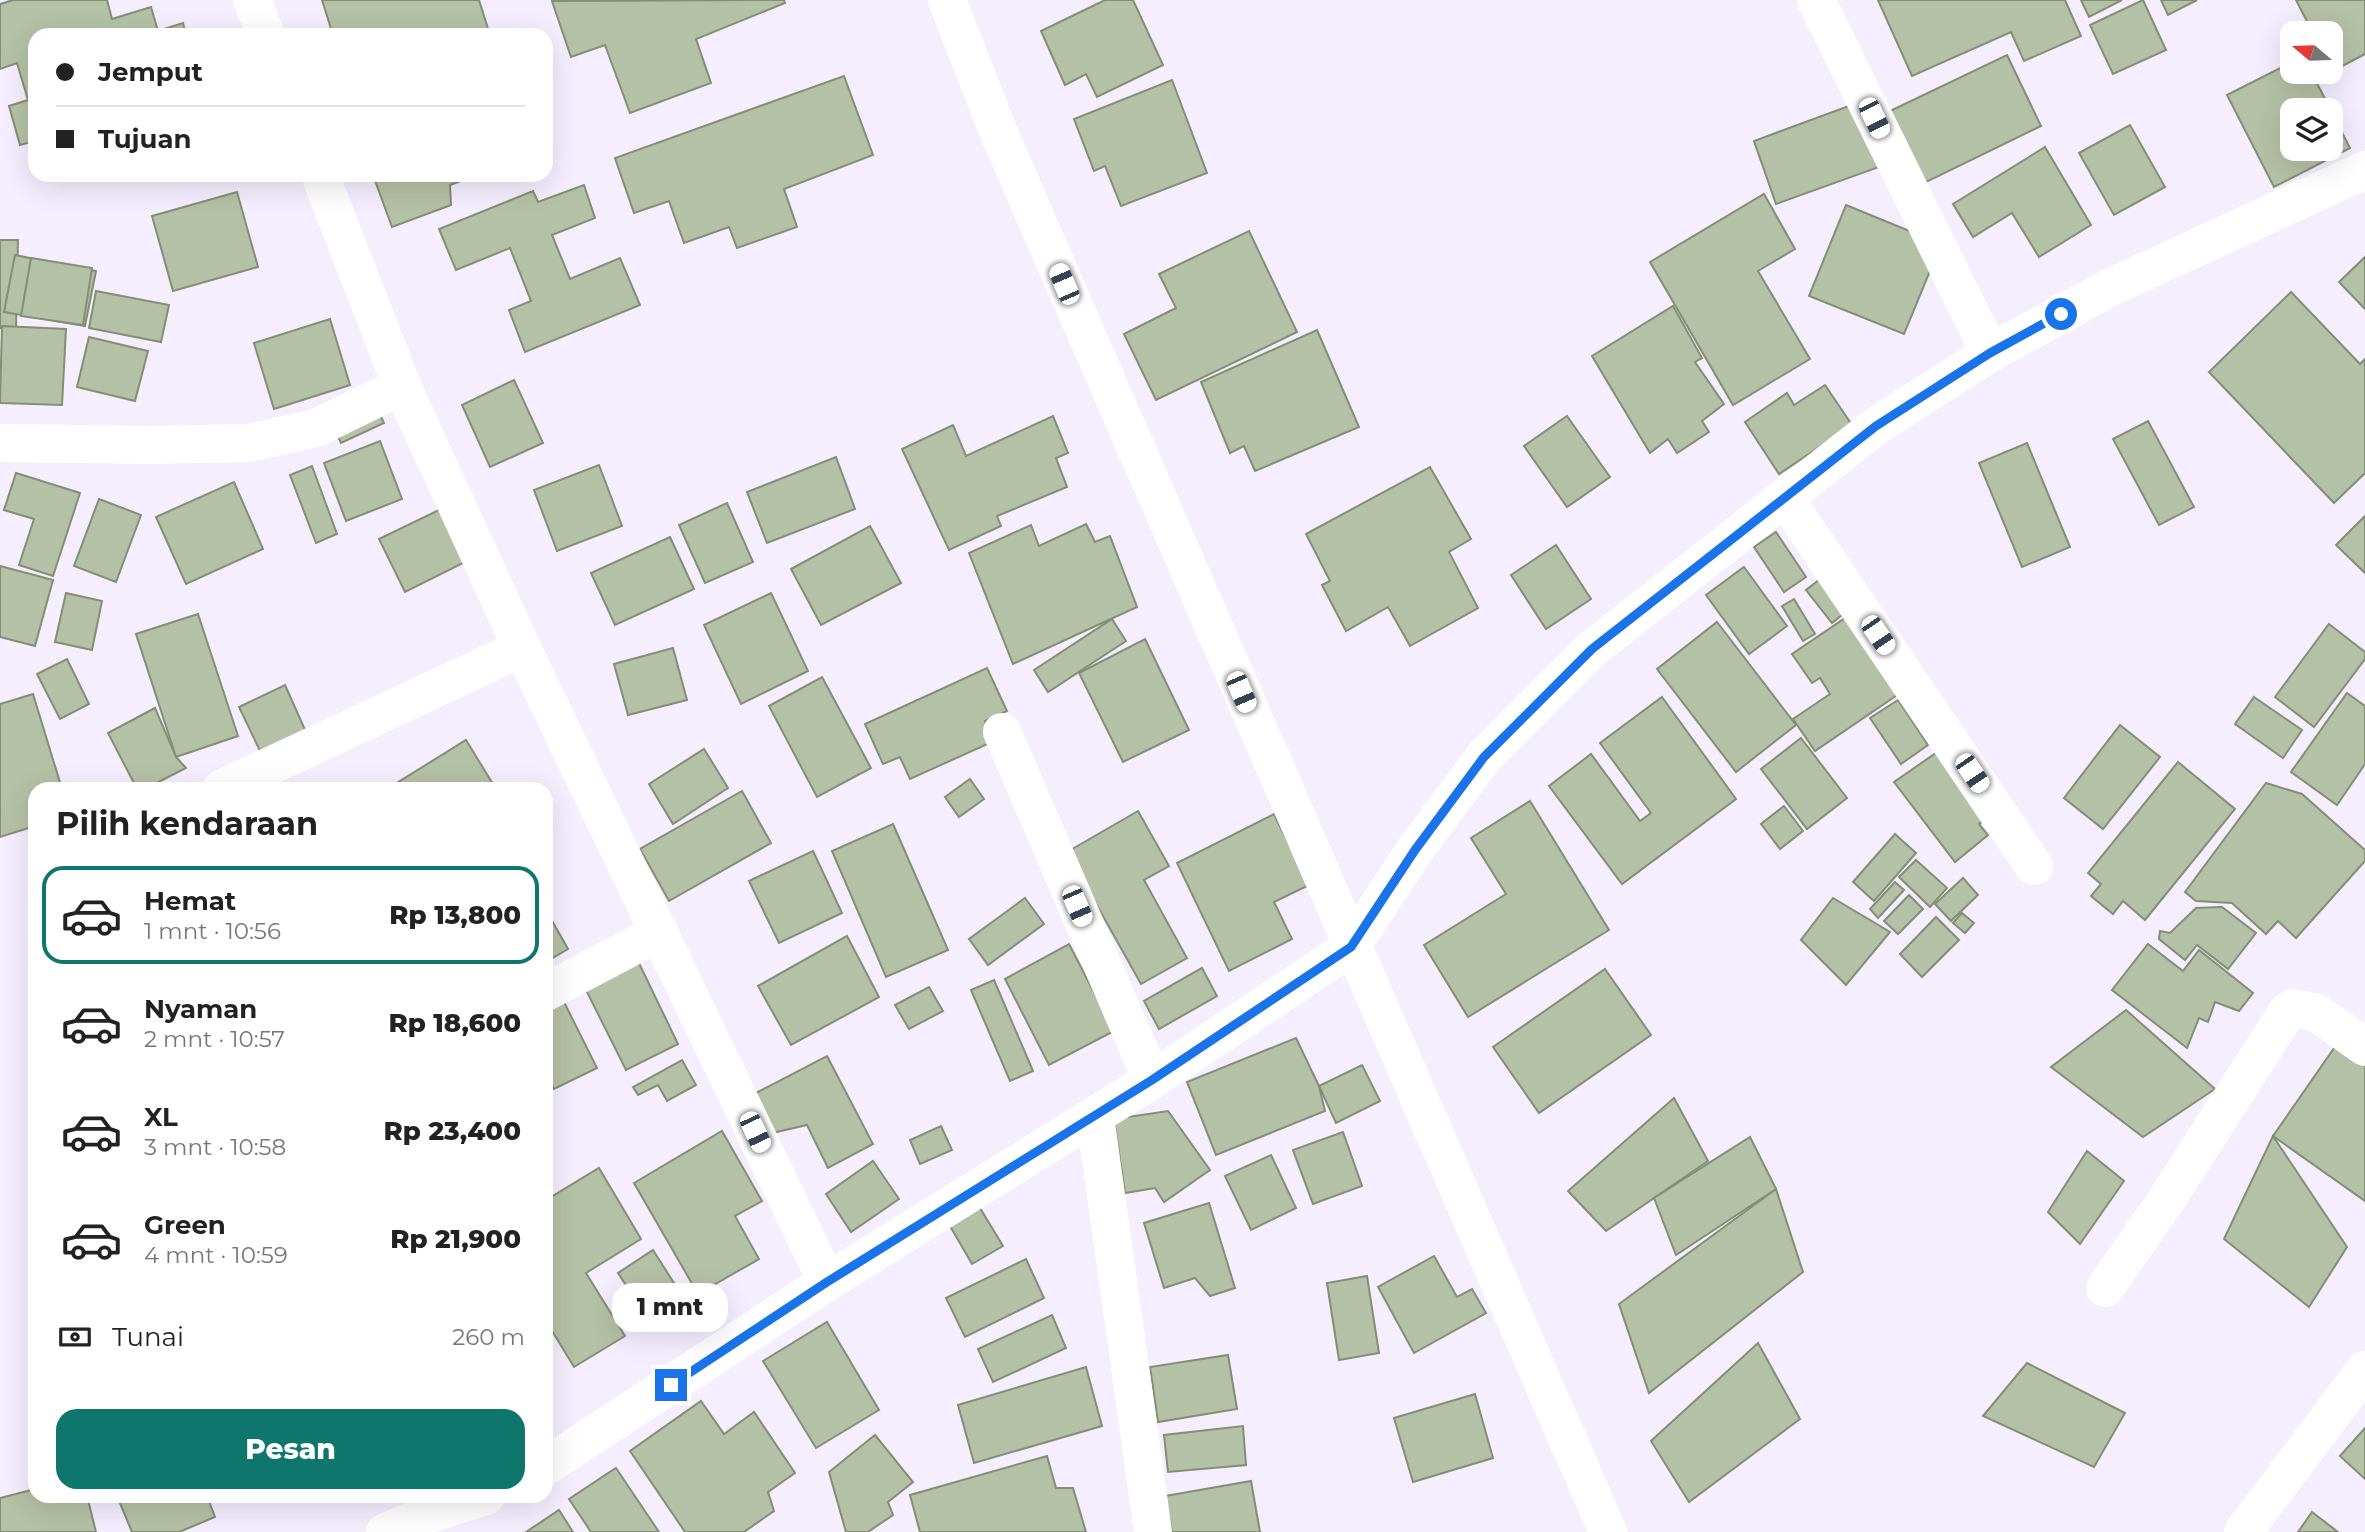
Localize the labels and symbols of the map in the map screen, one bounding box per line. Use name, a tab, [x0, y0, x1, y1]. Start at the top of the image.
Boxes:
north arrow	[2280, 21, 2343, 84]
car	[1856, 95, 1893, 141]
car	[1047, 261, 1082, 307]
route start	[2045, 298, 2077, 330]
car	[1858, 612, 1899, 658]
car	[1224, 669, 1259, 715]
car	[1952, 750, 1993, 796]
car	[1060, 883, 1095, 929]
car	[737, 1109, 774, 1155]
callout: 1 mnt	[613, 1284, 729, 1332]
route end	[655, 1369, 687, 1401]

